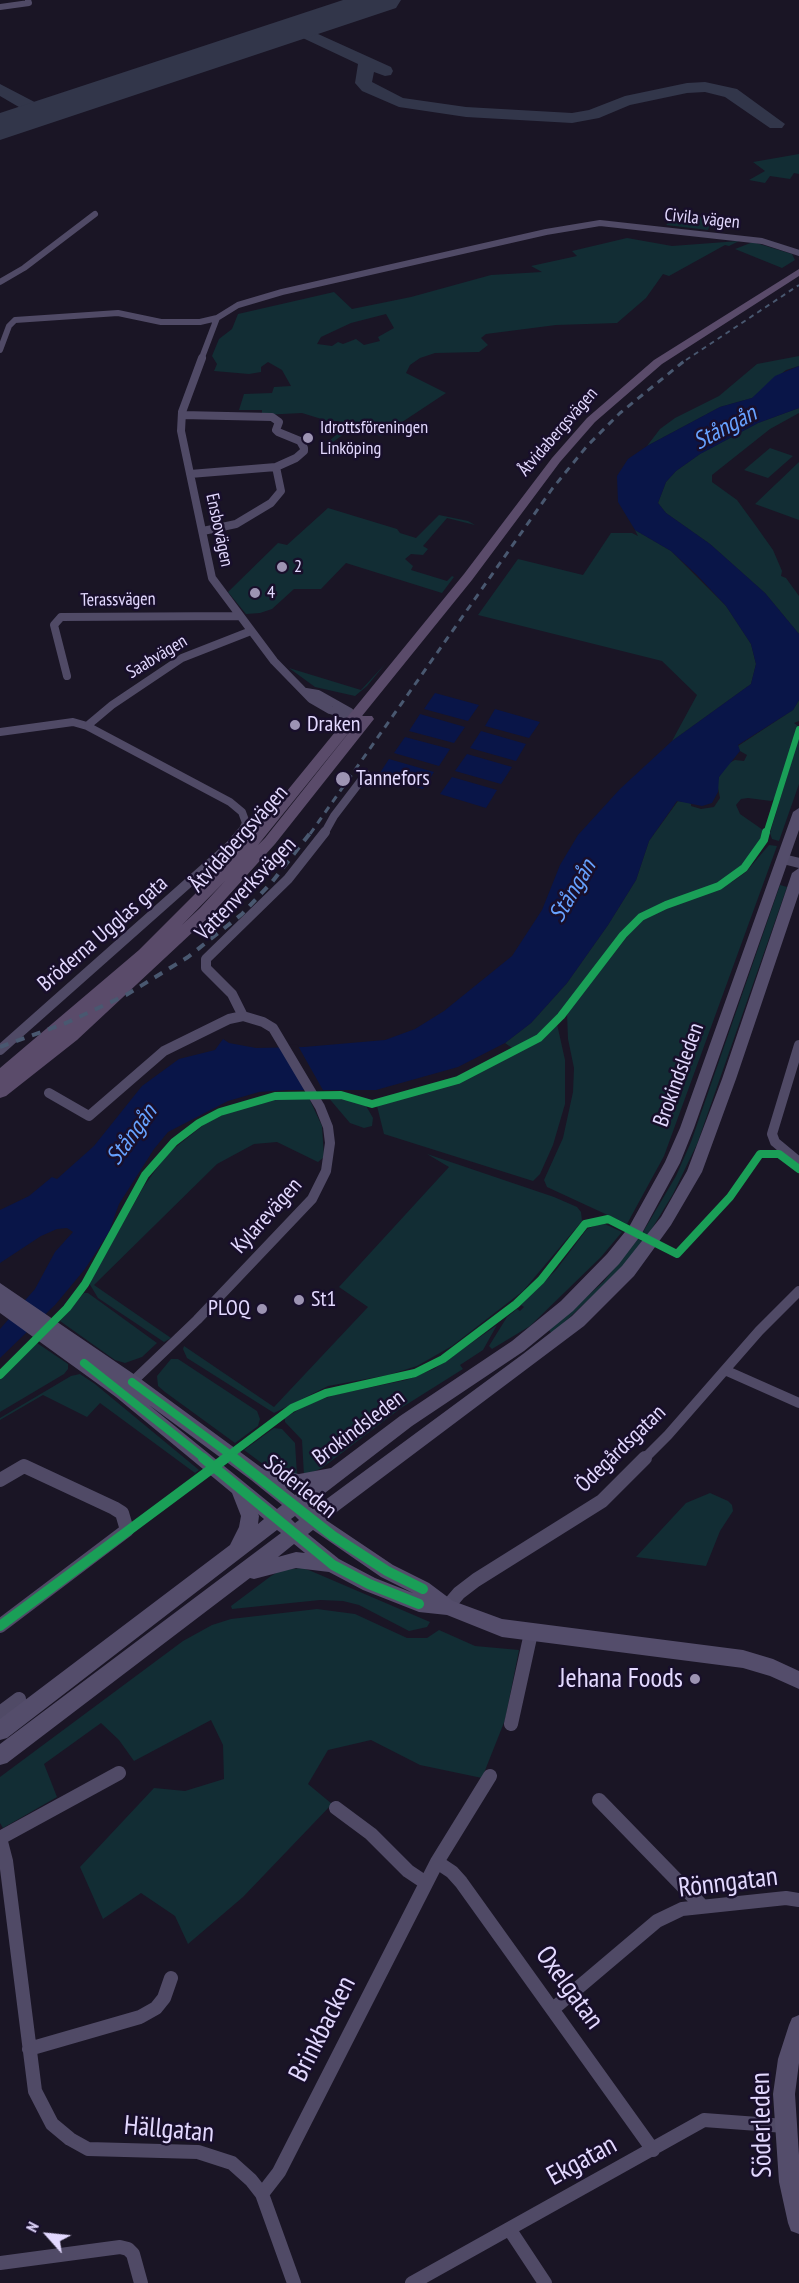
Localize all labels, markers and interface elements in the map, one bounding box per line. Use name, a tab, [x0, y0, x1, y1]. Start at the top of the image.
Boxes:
street label: Civila vägen	[663, 204, 741, 234]
street label: Åtvidabergsvägen	[514, 383, 602, 481]
water label: Stångån	[688, 399, 762, 457]
place label: Idrottsföreningen Linköping	[320, 417, 428, 460]
marker: Idrottsföreningen Linköping	[301, 431, 315, 445]
street label: Ensbovägen	[201, 491, 237, 569]
place label: 2	[294, 556, 302, 578]
marker: 2	[275, 560, 289, 574]
place label: 4	[267, 582, 275, 604]
marker: 4	[248, 586, 262, 600]
street label: Terassvägen	[80, 589, 156, 611]
street label: Saabvägen	[123, 630, 191, 684]
place label: Draken	[307, 712, 360, 738]
marker: Draken	[288, 718, 302, 732]
place label: Tannefors	[356, 766, 430, 792]
marker: Tannefors	[334, 770, 352, 788]
street label: Åtvidabergsvägen	[184, 780, 294, 898]
street label: Vattenverksvägen	[190, 832, 302, 946]
water label: Stångån	[543, 855, 603, 927]
street label: Bröderna Ugglas gata	[33, 870, 173, 998]
street label: Brokindsleden	[648, 1020, 710, 1130]
water label: Stångån	[101, 1099, 163, 1171]
street label: Kylarevägen	[226, 1173, 308, 1259]
place label: St1	[311, 1287, 336, 1313]
marker: St1	[292, 1293, 306, 1307]
place label: PLOQ	[208, 1296, 250, 1322]
marker: PLOQ	[255, 1302, 269, 1316]
street label: Brokindsleden	[308, 1385, 410, 1471]
street label: Ödegårdsgatan	[571, 1400, 671, 1498]
street label: Söderleden	[258, 1450, 342, 1524]
place label: Jehana Foods	[559, 1663, 683, 1695]
marker: Jehana Foods	[688, 1672, 702, 1686]
street label: Rönngatan	[676, 1861, 780, 1905]
street label: Oxelgatan	[528, 1940, 610, 2036]
street label: Brinkbacken	[283, 1971, 363, 2087]
street label: Söderleden	[745, 2072, 779, 2178]
street label: Hällgatan	[123, 2110, 215, 2150]
street label: Ekgatan	[542, 2129, 622, 2193]
north arrow	[18, 2205, 78, 2265]
text: N	[21, 2218, 43, 2235]

